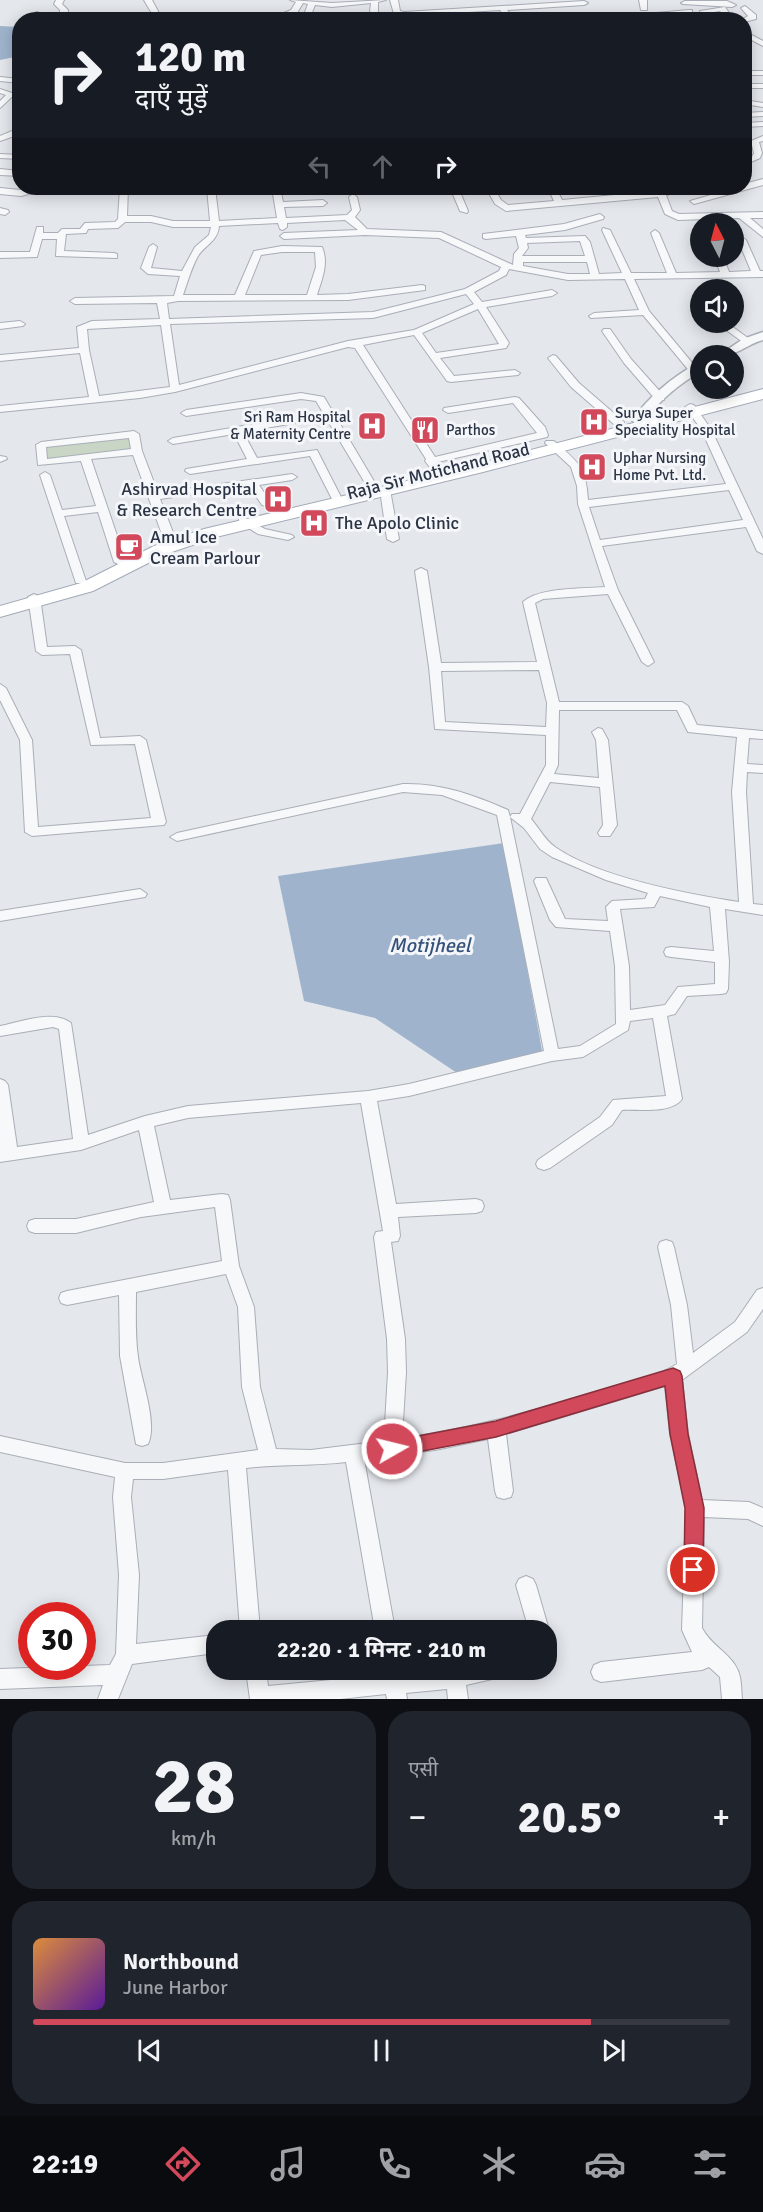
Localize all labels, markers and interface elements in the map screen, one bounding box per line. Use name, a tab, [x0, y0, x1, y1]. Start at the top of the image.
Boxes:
text: 120 m	[135, 32, 246, 83]
icon: right	[36, 36, 114, 114]
text: दाएँ मुड़ें	[135, 83, 208, 116]
icon: left	[303, 150, 336, 183]
icon: ahead	[366, 150, 399, 183]
icon: right	[429, 150, 462, 183]
north arrow	[690, 213, 744, 267]
map controls	[690, 213, 744, 399]
button: sound	[690, 279, 744, 333]
button: search	[690, 345, 744, 399]
place label: Surya Super Speciality Hospital	[615, 404, 735, 439]
hospital icon: Surya Super Speciality Hospital	[578, 406, 610, 438]
place label: Sri Ram Hospital & Maternity Centre	[230, 408, 351, 443]
hospital icon: Sri Ram Hospital & Maternity Centre	[356, 410, 388, 442]
restaurant icon: Parthos	[409, 414, 441, 446]
place label: Parthos	[446, 421, 496, 439]
street label: Raja Sir Motichand Road	[344, 438, 532, 504]
place label: Uphar Nursing Home Pvt. Ltd.	[613, 449, 706, 484]
hospital icon: Uphar Nursing Home Pvt. Ltd.	[576, 451, 608, 483]
place label: Ashirvad Hospital & Research Centre	[117, 478, 257, 521]
hospital icon: Ashirvad Hospital & Research Centre	[262, 483, 294, 515]
hospital icon: The Apolo Clinic	[298, 507, 330, 539]
place label: The Apolo Clinic	[335, 512, 459, 534]
place label: Amul Ice Cream Parlour	[150, 526, 260, 569]
cafe icon: Amul Ice Cream Parlour	[113, 531, 145, 563]
water label: Motijheel	[389, 933, 473, 958]
position arrow	[360, 1417, 424, 1481]
pin	[667, 1544, 718, 1595]
icon: arrive	[676, 1553, 709, 1586]
speed limit sign: 30	[18, 1602, 96, 1680]
text: 22:20 · 1 मिनट · 210 m	[277, 1636, 486, 1663]
text: 28	[152, 1739, 236, 1835]
text: एसी	[409, 1757, 438, 1782]
text: 20.5°	[517, 1790, 621, 1845]
text: −	[409, 1797, 426, 1838]
text: +	[712, 1797, 730, 1838]
text: km/h	[171, 1826, 216, 1851]
text: Northbound	[123, 1948, 239, 1975]
text: June Harbor	[123, 1975, 228, 2000]
icon: previous	[133, 2034, 166, 2067]
icon: pause	[365, 2034, 398, 2067]
icon: next	[597, 2034, 630, 2067]
icon: directions	[162, 2143, 204, 2185]
icon: music	[267, 2143, 309, 2185]
icon: phone	[373, 2143, 415, 2185]
icon: climate	[478, 2143, 520, 2185]
icon: car	[584, 2143, 626, 2185]
icon: filters	[689, 2143, 731, 2185]
text: 22:19	[32, 2148, 98, 2181]

